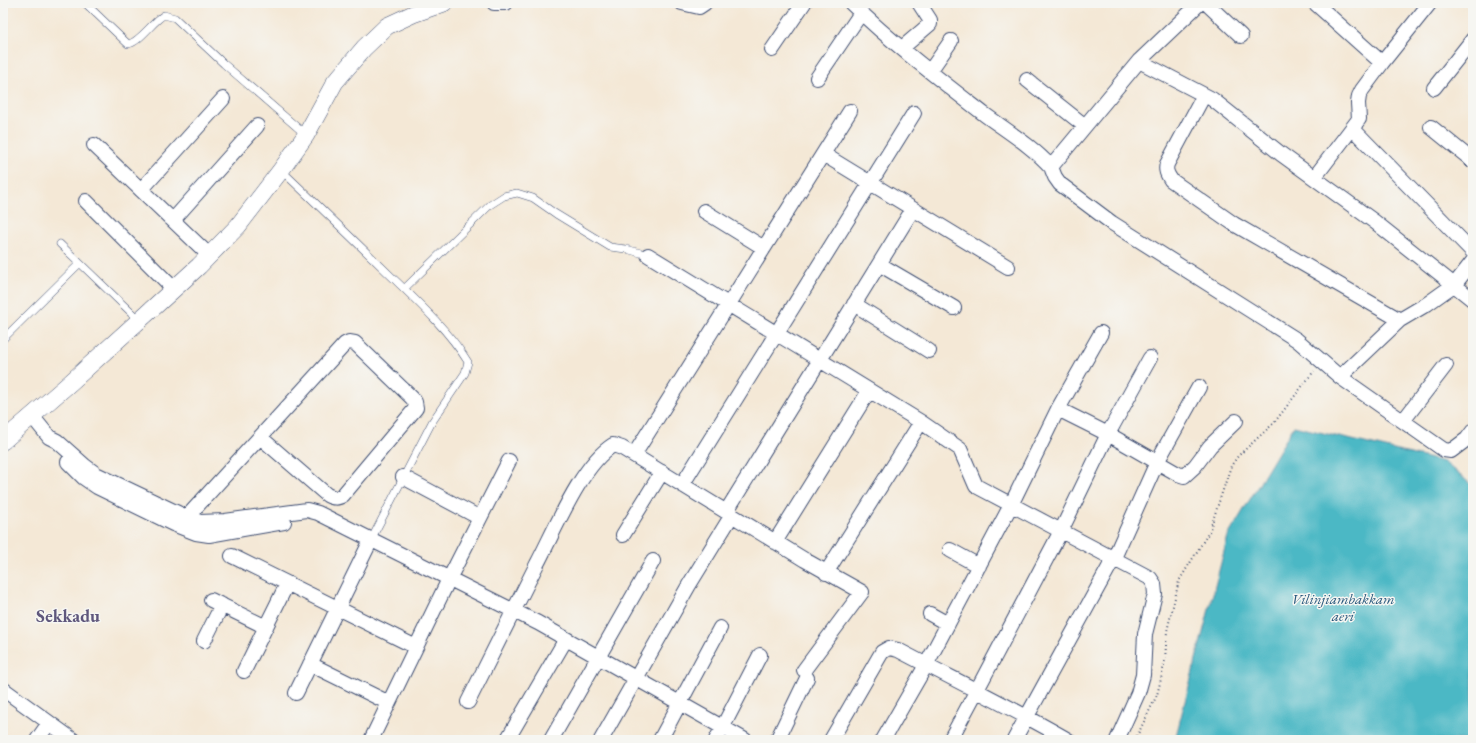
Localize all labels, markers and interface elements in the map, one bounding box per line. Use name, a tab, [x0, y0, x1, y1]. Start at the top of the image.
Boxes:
water label: Vilinjiambakkam aeri	[1291, 589, 1395, 625]
district label: Sekkadu	[36, 604, 100, 627]

